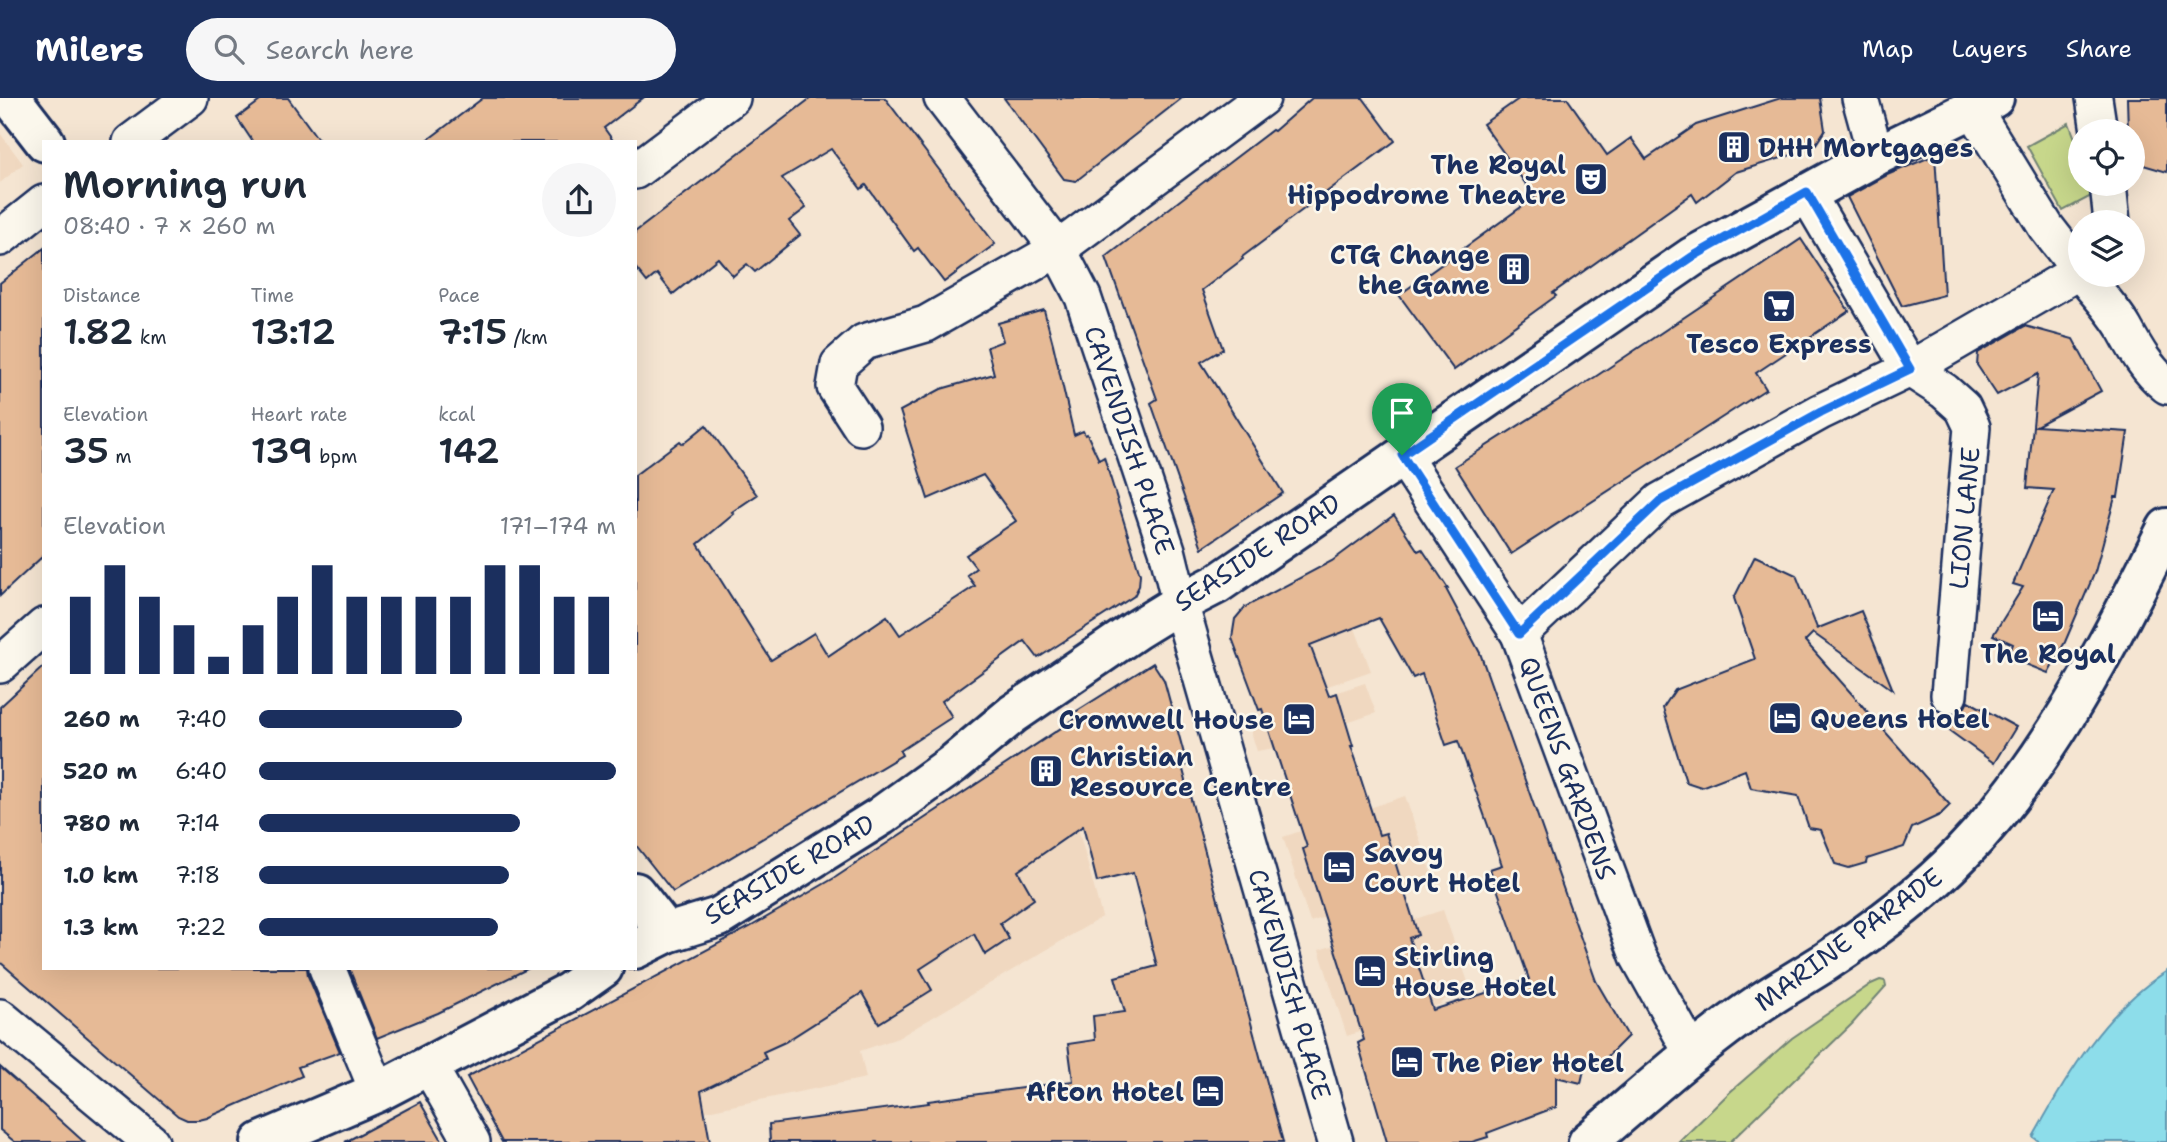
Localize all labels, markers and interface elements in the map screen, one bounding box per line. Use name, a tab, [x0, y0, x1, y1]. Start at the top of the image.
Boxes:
search box	[186, 18, 676, 81]
text: Milers	[35, 27, 144, 72]
icon: search	[210, 30, 248, 68]
text: Search here	[266, 32, 414, 67]
text: Map	[1862, 33, 1913, 65]
text: Layers	[1951, 33, 2028, 65]
text: Share	[2066, 33, 2132, 65]
map controls	[2068, 119, 2145, 287]
button: locate	[2068, 119, 2145, 196]
building icon: DHH Mortgages	[1715, 128, 1753, 166]
place label: DHH Mortgages	[1758, 130, 1973, 165]
place label: The Royal Hippodrome Theatre	[1287, 147, 1566, 212]
text: Morning run	[63, 159, 307, 210]
theatre icon: The Royal Hippodrome Theatre	[1572, 160, 1610, 198]
button: share	[542, 163, 616, 237]
button: layers	[2068, 210, 2145, 287]
text: 08:40 · 7 × 260 m	[63, 211, 275, 241]
place label: CTG Change the Game	[1330, 237, 1490, 302]
building icon: CTG Change the Game	[1495, 250, 1533, 288]
text: Distance	[63, 283, 141, 308]
text: Time	[251, 283, 294, 308]
text: Pace	[438, 283, 480, 308]
supermarket icon: Tesco Express	[1760, 287, 1798, 325]
text: 1.82	[63, 308, 133, 355]
text: 13:12	[251, 308, 336, 355]
text: 7:15	[438, 308, 507, 355]
street label: CAVENDISH PLACE	[1076, 321, 1184, 559]
text: km	[133, 325, 167, 350]
text: /km	[507, 325, 548, 350]
place label: Tesco Express	[1686, 326, 1872, 361]
pin	[1372, 383, 1432, 455]
icon: arrive	[1383, 394, 1421, 432]
text: Elevation	[63, 402, 148, 427]
text: Heart rate	[251, 402, 347, 427]
text: kcal	[438, 402, 475, 427]
text: 35	[63, 427, 109, 474]
text: 139	[251, 427, 313, 474]
text: 142	[438, 427, 500, 474]
text: m	[109, 444, 132, 469]
text: bpm	[313, 444, 358, 469]
street label: LION LANE	[1940, 445, 1988, 591]
street label: SEASIDE ROAD	[1167, 485, 1347, 619]
text: Elevation	[63, 511, 166, 541]
text: 171–174 m	[500, 511, 616, 541]
hotel icon: The Royal	[2029, 597, 2067, 635]
place label: The Royal	[1980, 636, 2116, 671]
street label: QUEENS GARDENS	[1511, 651, 1625, 885]
hotel icon: Queens Hotel	[1766, 699, 1804, 737]
hotel icon: Cromwell House	[1280, 700, 1318, 738]
place label: Queens Hotel	[1810, 701, 1990, 736]
place label: Cromwell House	[1059, 702, 1274, 737]
text: 260 m	[63, 704, 140, 734]
text: 7:40	[175, 704, 227, 734]
place label: Christian Resource Centre	[1070, 739, 1292, 804]
building icon: Christian Resource Centre	[1027, 752, 1065, 790]
text: 520 m	[63, 756, 137, 786]
text: 6:40	[175, 756, 227, 786]
street label: SEASIDE ROAD	[697, 806, 881, 932]
text: 780 m	[63, 808, 140, 838]
text: 7:14	[175, 808, 220, 838]
place label: Savoy Court Hotel	[1364, 835, 1520, 900]
hotel icon: Savoy Court Hotel	[1320, 848, 1358, 886]
street label: MARINE PARADE	[1747, 859, 1949, 1019]
text: 1.0 km	[63, 860, 138, 890]
text: 7:18	[175, 860, 220, 890]
street label: CAVENDISH PLACE	[1240, 864, 1340, 1104]
text: 1.3 km	[63, 912, 138, 942]
text: 7:22	[175, 912, 226, 942]
place label: Stirling House Hotel	[1394, 939, 1556, 1004]
hotel icon: Stirling House Hotel	[1351, 952, 1389, 990]
hotel icon: The Pier Hotel	[1388, 1043, 1426, 1081]
place label: The Pier Hotel	[1432, 1045, 1624, 1080]
hotel icon: Afton Hotel	[1189, 1072, 1227, 1110]
place label: Afton Hotel	[1026, 1074, 1184, 1109]

